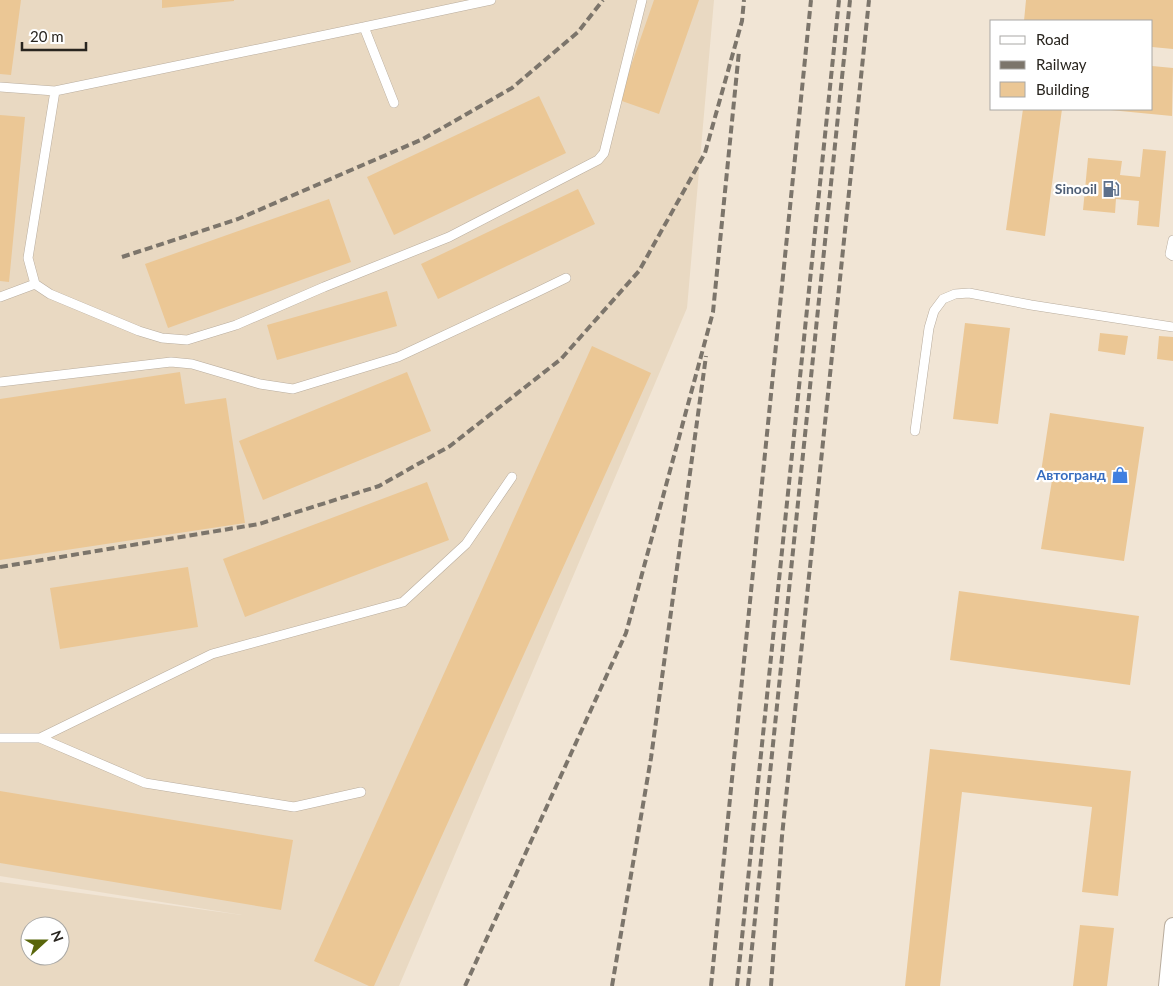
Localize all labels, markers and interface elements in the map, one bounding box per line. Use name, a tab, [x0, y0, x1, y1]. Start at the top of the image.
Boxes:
scale bar	[22, 20, 86, 52]
legend	[990, 20, 1153, 110]
text: 20 m	[30, 27, 64, 45]
text: Road	[1036, 30, 1069, 48]
text: Railway	[1036, 55, 1087, 73]
text: Building	[1036, 80, 1089, 98]
fuel station icon: Sinooil	[1101, 179, 1121, 199]
place label: Sinooil	[1055, 180, 1097, 197]
shop icon: Автогранд	[1110, 465, 1130, 485]
place label: Автогранд	[1036, 466, 1106, 483]
north arrow	[20, 916, 70, 966]
text: N	[48, 928, 67, 944]

